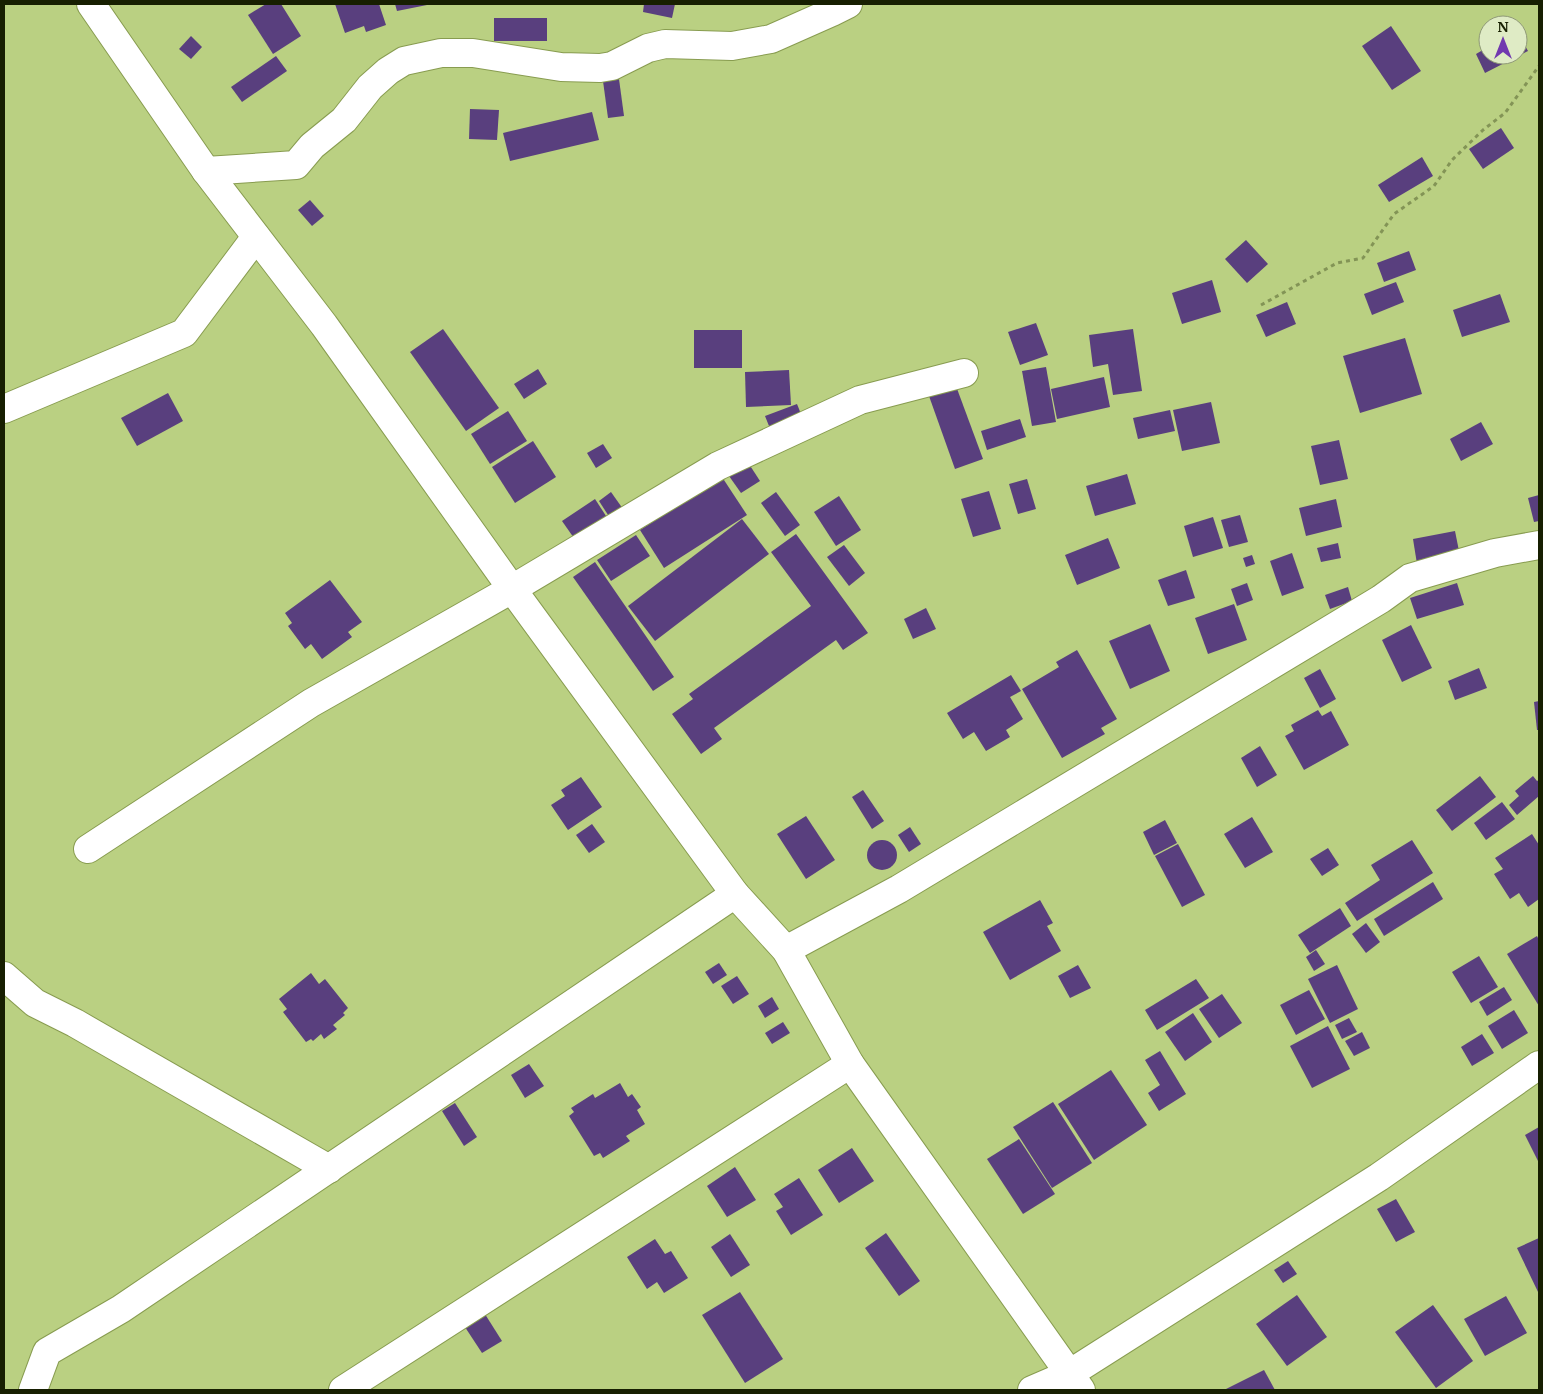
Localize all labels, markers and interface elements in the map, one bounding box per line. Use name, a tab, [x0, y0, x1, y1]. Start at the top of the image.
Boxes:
north arrow	[1478, 15, 1528, 65]
text: N	[1497, 18, 1509, 36]

